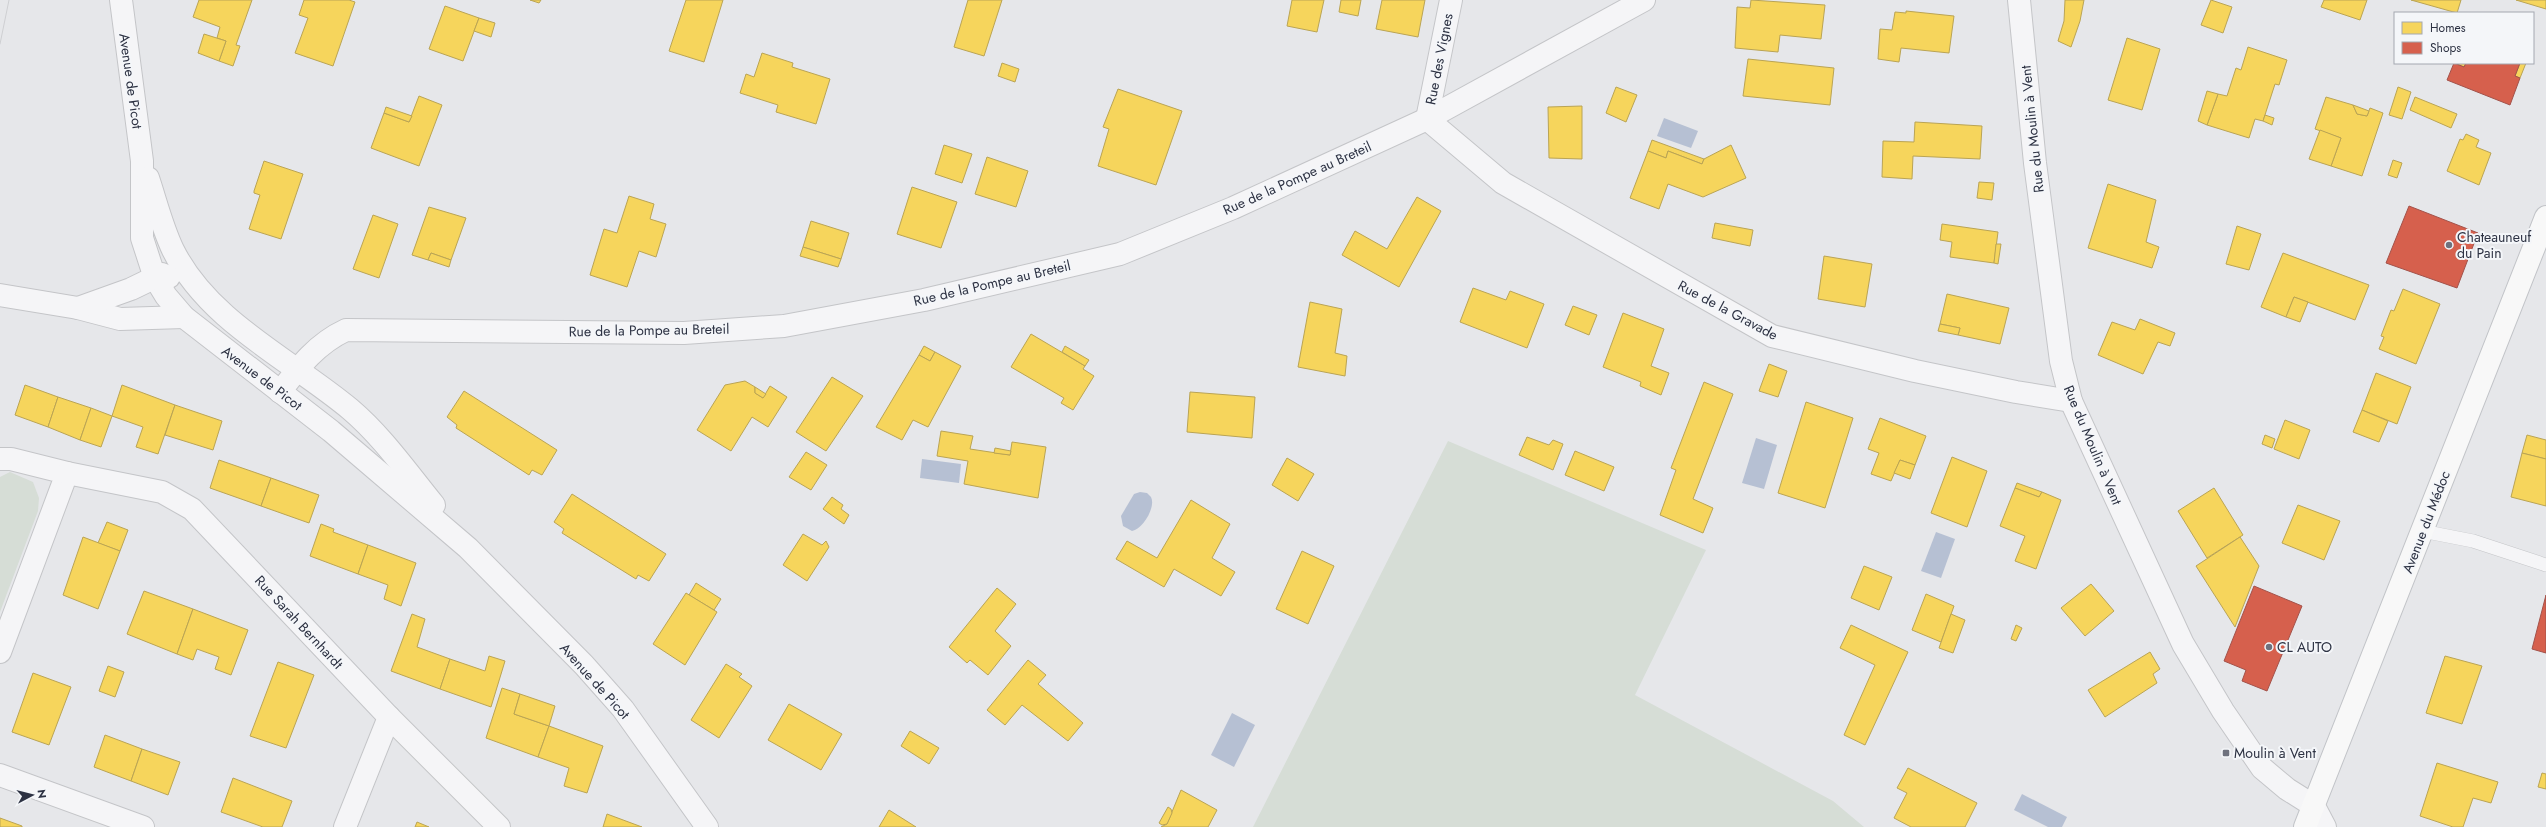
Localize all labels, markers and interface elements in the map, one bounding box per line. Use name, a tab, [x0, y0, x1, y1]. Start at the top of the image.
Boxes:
street label: Rue des Vignes	[1420, 11, 1458, 106]
legend	[2394, 12, 2534, 64]
text: Homes	[2430, 19, 2466, 37]
street label: Avenue de Picot	[114, 32, 148, 131]
text: Shops	[2430, 39, 2461, 57]
street label: Rue du Moulin à Vent	[2015, 64, 2049, 194]
street label: Rue de la Pompe au Breteil	[1220, 136, 1374, 220]
place label: Chateauneuf du Pain	[2457, 227, 2532, 263]
marker: Chateauneuf du Pain	[2444, 240, 2454, 250]
street label: Rue de la Pompe au Breteil	[911, 255, 1073, 311]
street label: Rue de la Gravade	[1675, 275, 1781, 345]
street label: Rue de la Pompe au Breteil	[568, 319, 730, 341]
street label: Avenue de Picot	[218, 341, 307, 415]
street label: Rue du Moulin à Vent	[2059, 382, 2127, 508]
street label: Avenue du Médoc	[2397, 468, 2455, 576]
street label: Rue Sarah Bernhardt	[250, 571, 348, 674]
place label: CL AUTO	[2277, 637, 2332, 657]
street label: Avenue de Picot	[555, 639, 635, 724]
marker: CL AUTO	[2264, 642, 2274, 652]
place label: Moulin à Vent	[2234, 743, 2316, 763]
marker: Moulin à Vent	[2221, 748, 2231, 758]
north arrow	[12, 775, 52, 815]
text: N	[33, 788, 50, 799]

